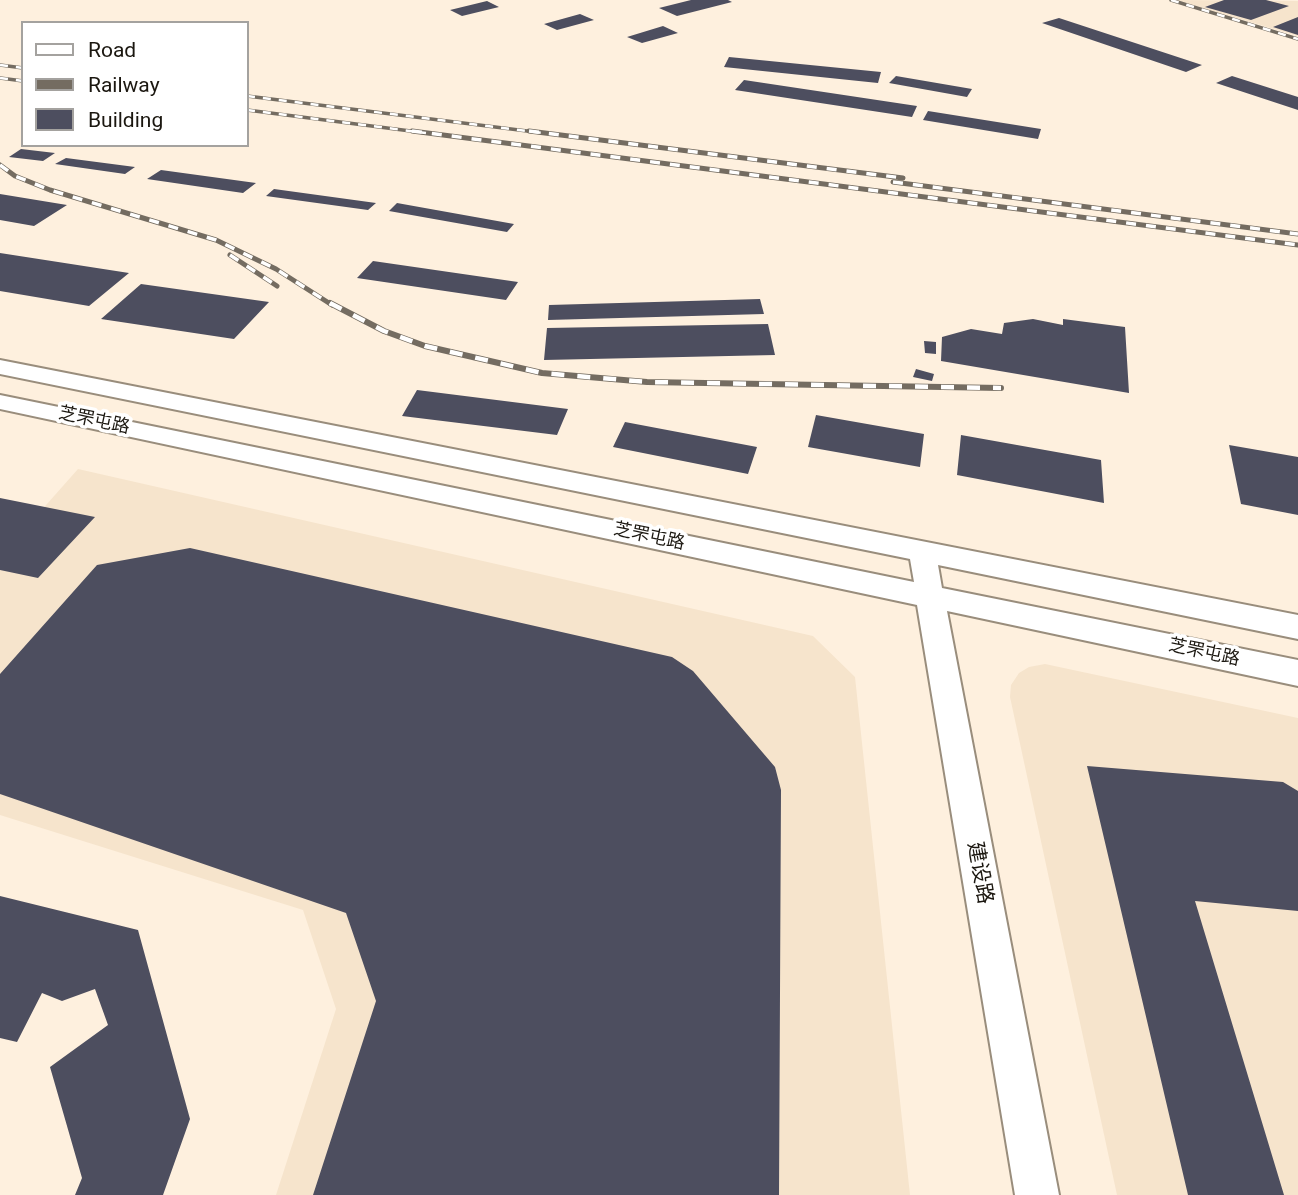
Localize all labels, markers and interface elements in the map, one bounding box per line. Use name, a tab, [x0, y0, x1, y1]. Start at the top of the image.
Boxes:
legend	[21, 21, 248, 147]
text: Road	[88, 38, 136, 62]
text: Railway	[88, 73, 160, 97]
text: Building	[88, 108, 163, 132]
street label: 芝罘屯路	[57, 403, 131, 439]
street label: 芝罘屯路	[612, 519, 686, 555]
street label: 芝罘屯路	[1167, 635, 1241, 671]
street label: 建设路	[961, 840, 997, 906]

